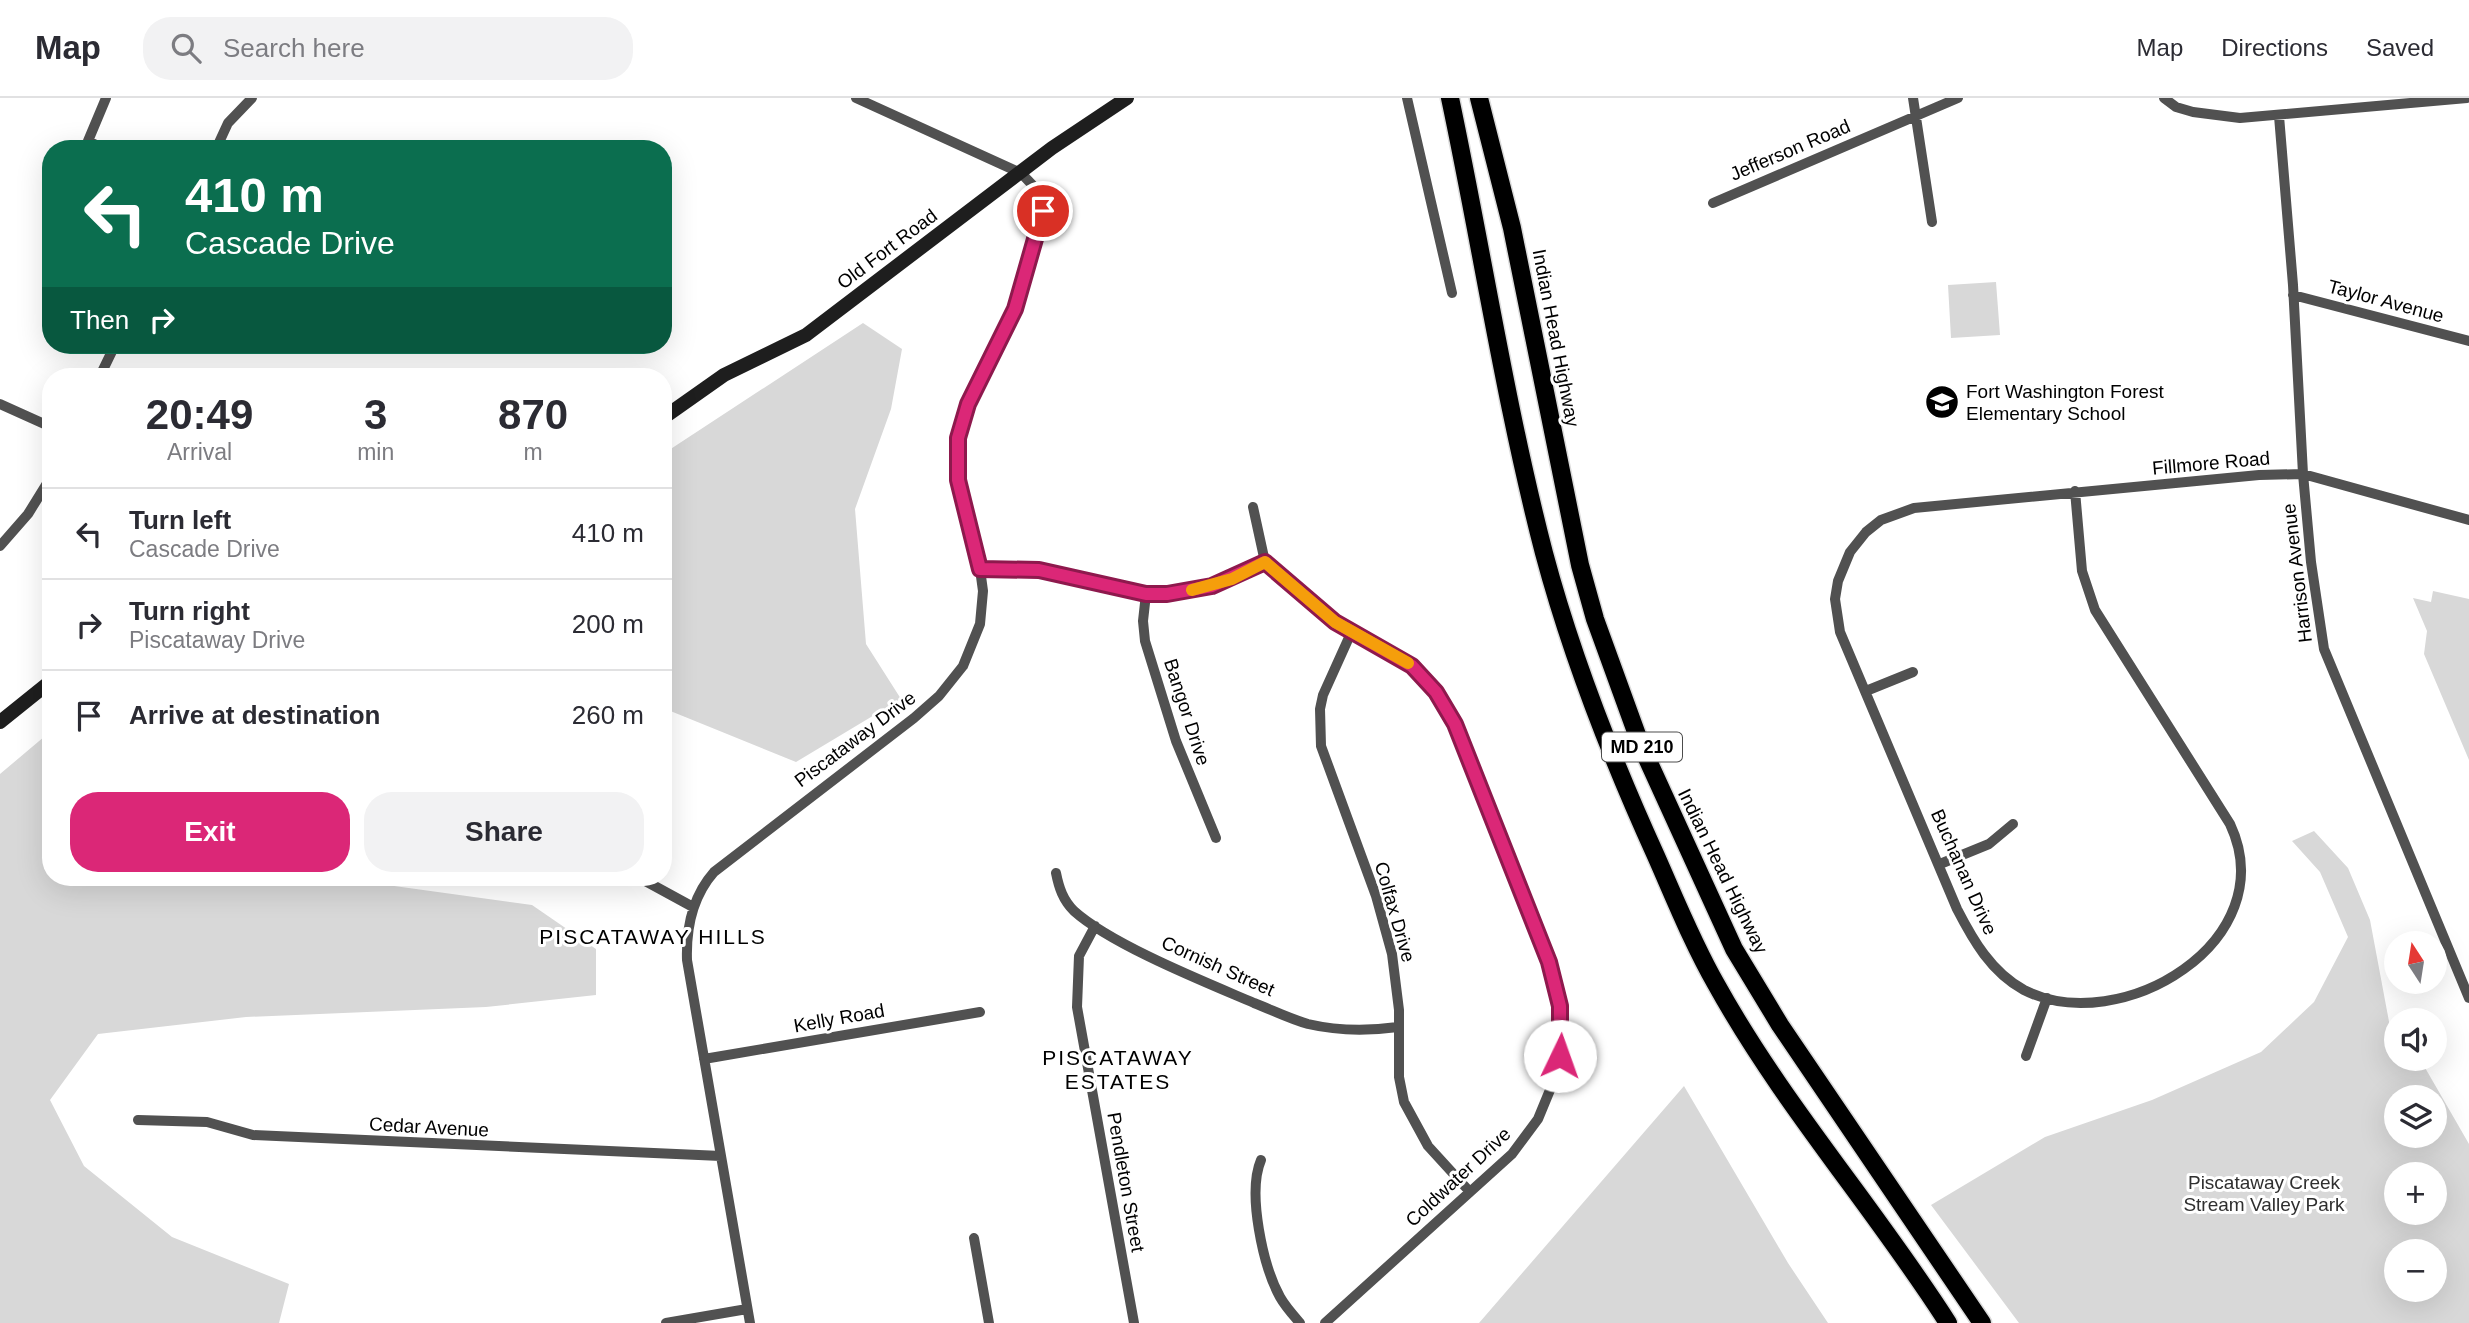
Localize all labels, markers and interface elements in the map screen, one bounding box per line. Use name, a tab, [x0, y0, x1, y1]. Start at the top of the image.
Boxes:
search box	[143, 17, 633, 80]
text: Map	[35, 29, 101, 66]
icon: search	[167, 29, 205, 67]
text: Search here	[223, 33, 365, 63]
text: Map	[2137, 34, 2183, 61]
text: Directions	[2221, 34, 2328, 61]
text: Saved	[2366, 34, 2434, 61]
street label: Jefferson Road	[1727, 115, 1853, 185]
icon: left	[70, 168, 161, 259]
text: 410 m	[185, 168, 324, 222]
pin	[1013, 181, 1073, 241]
icon: arrive	[1024, 192, 1062, 230]
street label: Old Fort Road	[833, 205, 941, 293]
text: Cascade Drive	[185, 225, 395, 261]
street label: Indian Head Highway	[1528, 247, 1584, 429]
street label: Taylor Avenue	[2326, 275, 2446, 327]
icon: right	[143, 301, 181, 339]
text: Then	[70, 305, 129, 335]
place label: Fort Washington Forest Elementary School	[1966, 381, 2165, 424]
school or university icon: Fort Washington Forest Elementary School	[1923, 383, 1961, 421]
text: 20:49	[146, 391, 253, 438]
text: 3	[364, 391, 387, 438]
text: 870	[498, 391, 568, 438]
text: Arrival	[167, 439, 232, 465]
text: min	[357, 439, 394, 465]
text: m	[524, 439, 543, 465]
street label: Fillmore Road	[2151, 447, 2271, 479]
street label: Harrison Avenue	[2278, 502, 2316, 644]
text: Turn left	[129, 505, 231, 535]
icon: left	[70, 515, 108, 553]
text: 410 m	[572, 518, 644, 548]
text: Cascade Drive	[129, 536, 280, 562]
text: Turn right	[129, 596, 250, 626]
icon: right	[70, 606, 108, 644]
text: 200 m	[572, 609, 644, 639]
text: Piscataway Drive	[129, 627, 305, 653]
street label: Bangor Drive	[1160, 656, 1214, 768]
street label: Piscataway Drive	[790, 687, 920, 791]
icon: arrive	[70, 697, 108, 735]
text: Arrive at destination	[129, 700, 380, 730]
text: 260 m	[572, 700, 644, 730]
road number: MD 210	[1602, 732, 1682, 762]
street label: Indian Head Highway	[1674, 785, 1772, 957]
button: Exit	[70, 792, 350, 872]
button: Share	[364, 792, 644, 872]
street label: Buchanan Drive	[1927, 806, 2001, 938]
street label: Colfax Drive	[1371, 859, 1419, 965]
district label: PISCATAWAY HILLS	[539, 925, 767, 948]
north arrow	[2384, 931, 2446, 994]
map controls	[2384, 931, 2447, 1302]
street label: Cornish Street	[1158, 932, 1278, 1001]
street label: Kelly Road	[792, 1000, 886, 1036]
button: sound	[2384, 1008, 2447, 1071]
position arrow	[1523, 1019, 1597, 1093]
district label: PISCATAWAY ESTATES	[1042, 1046, 1194, 1093]
button: layers	[2384, 1085, 2447, 1148]
street label: Pendleton Street	[1103, 1110, 1149, 1254]
street label: Cedar Avenue	[368, 1113, 490, 1141]
street label: Coldwater Drive	[1401, 1123, 1515, 1231]
button: +	[2384, 1162, 2447, 1225]
park label: Piscataway Creek Stream Valley Park	[2183, 1172, 2345, 1215]
button: −	[2384, 1239, 2447, 1302]

